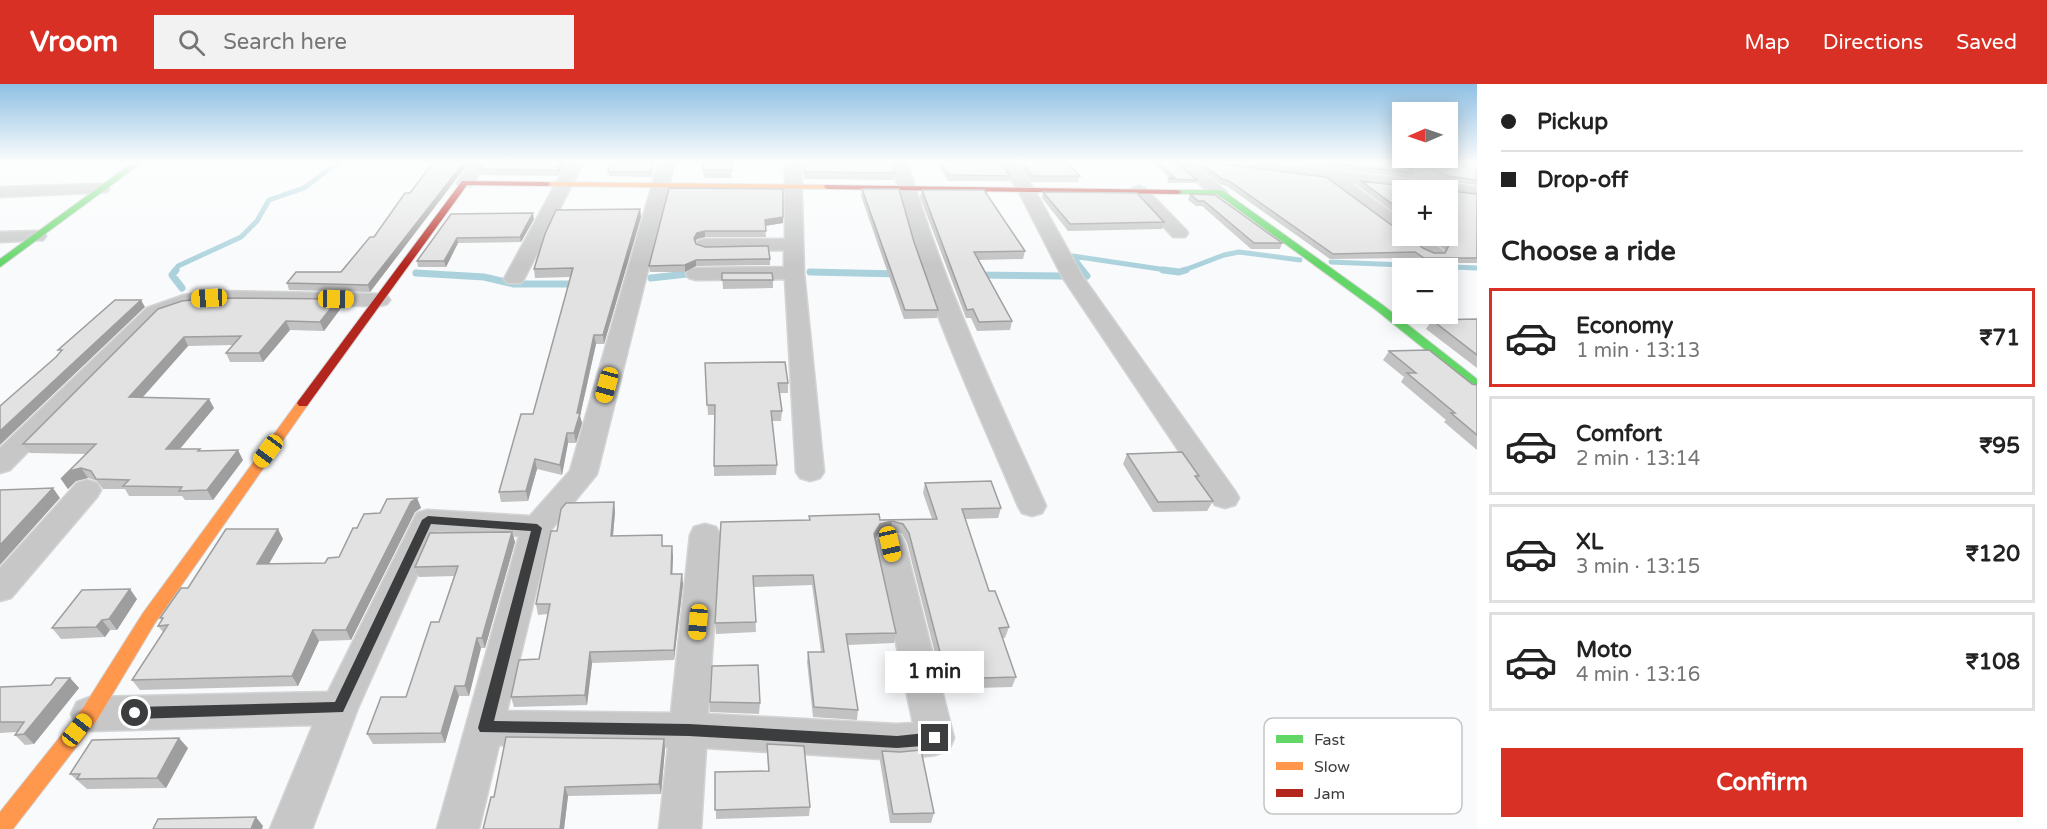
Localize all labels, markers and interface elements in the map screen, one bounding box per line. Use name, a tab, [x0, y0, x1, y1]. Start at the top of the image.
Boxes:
search box	[154, 15, 574, 69]
text: Vroom	[30, 25, 118, 59]
icon: search	[175, 26, 208, 59]
text: Search here	[223, 29, 347, 55]
text: Map	[1744, 30, 1790, 55]
text: Directions	[1823, 30, 1923, 55]
text: Saved	[1956, 30, 2017, 55]
north arrow	[1392, 102, 1458, 168]
map controls	[1392, 102, 1458, 324]
text: Pickup	[1537, 109, 1608, 135]
text: Drop-off	[1537, 167, 1628, 193]
button: +	[1392, 180, 1458, 246]
text: Choose a ride	[1501, 235, 1676, 268]
button: −	[1392, 258, 1458, 324]
car	[191, 288, 227, 308]
car	[318, 290, 354, 308]
icon: car	[1504, 311, 1558, 365]
text: Economy	[1576, 313, 1673, 339]
text: ₹71	[1979, 325, 2020, 351]
text: 1 min · 13:13	[1576, 339, 1700, 363]
car	[594, 365, 620, 405]
icon: car	[1504, 419, 1558, 473]
text: Comfort	[1576, 421, 1662, 447]
car	[250, 431, 286, 471]
text: ₹95	[1979, 433, 2020, 459]
text: 2 min · 13:14	[1576, 447, 1700, 471]
car	[877, 524, 903, 564]
icon: car	[1504, 527, 1558, 581]
text: XL	[1576, 529, 1603, 555]
text: ₹120	[1966, 541, 2020, 567]
text: 3 min · 13:15	[1576, 555, 1700, 579]
car	[687, 603, 709, 641]
icon: car	[1504, 635, 1558, 689]
text: Moto	[1576, 637, 1632, 663]
text: ₹108	[1966, 649, 2020, 675]
callout: 1 min	[886, 651, 984, 693]
text: 1 min	[908, 660, 961, 684]
text: 4 min · 13:16	[1576, 663, 1700, 687]
route start	[121, 699, 148, 726]
car	[59, 710, 95, 750]
legend	[1264, 718, 1462, 814]
route end	[921, 724, 948, 751]
text: Fast	[1314, 730, 1345, 750]
button: Confirm	[1501, 748, 2023, 817]
text: Slow	[1314, 757, 1350, 777]
text: Jam	[1314, 784, 1345, 804]

